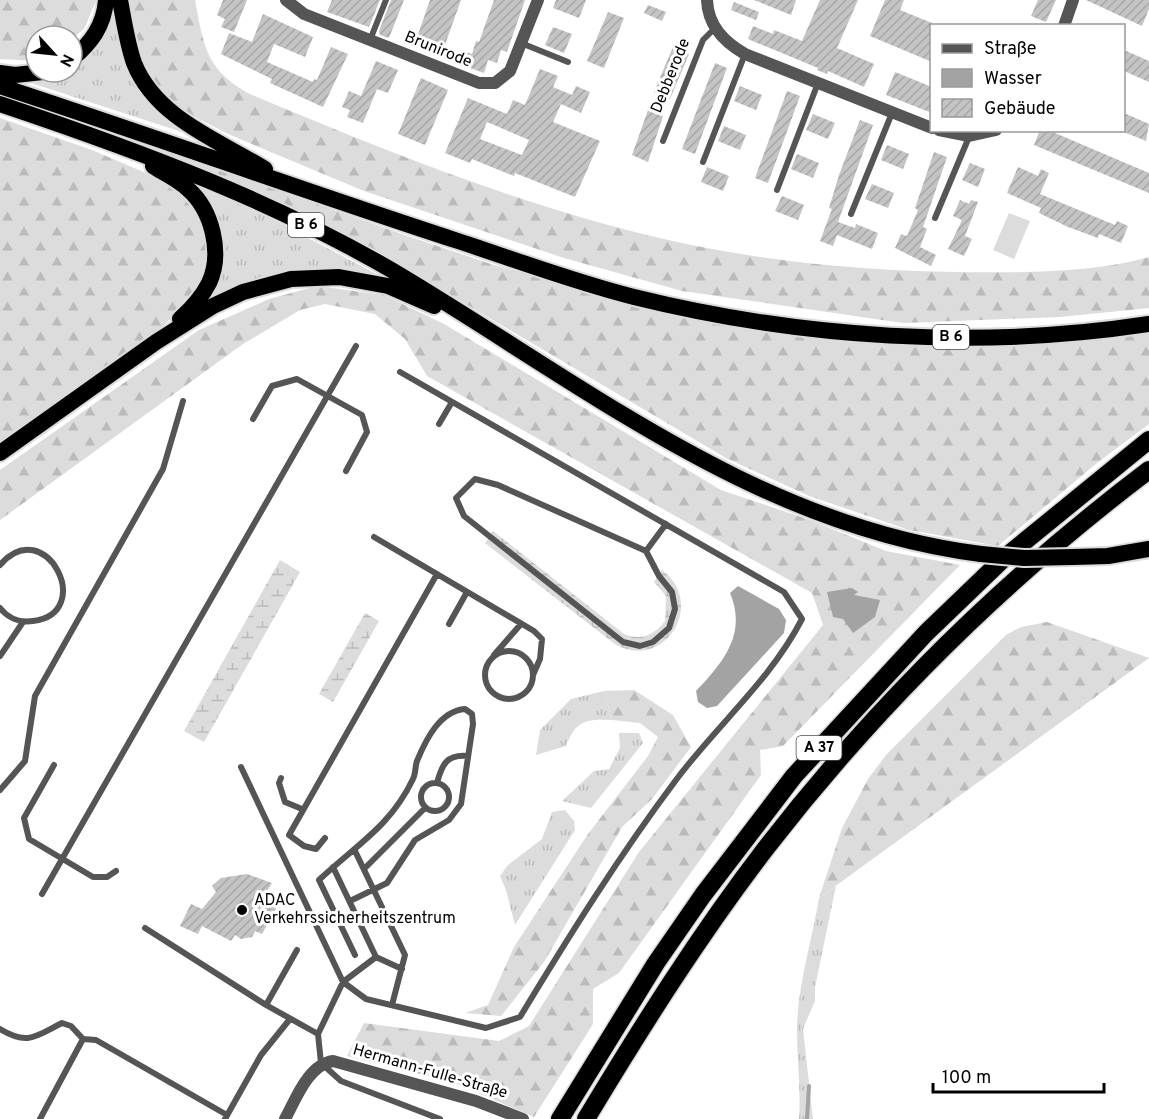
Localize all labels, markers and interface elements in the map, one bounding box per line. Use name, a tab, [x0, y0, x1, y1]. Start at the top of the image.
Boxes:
north arrow	[24, 24, 84, 84]
legend	[930, 24, 1125, 132]
street label: Brunirode	[401, 27, 475, 73]
street label: Debberode	[647, 36, 695, 116]
text: Straße	[984, 38, 1036, 61]
text: N	[54, 50, 77, 70]
text: Wasser	[984, 68, 1042, 91]
text: Gebäude	[984, 98, 1056, 121]
road number: B 6	[288, 213, 324, 237]
road number: B 6	[933, 325, 969, 349]
road number: A 37	[796, 736, 842, 760]
place label: ADAC Verkehrssicherheitszentrum	[254, 891, 456, 929]
marker: ADAC Verkehrssicherheitszentrum	[235, 903, 249, 917]
street label: Hermann-Fulle-Straße	[350, 1040, 510, 1104]
scale bar	[933, 1056, 1104, 1094]
text: 100 m	[942, 1067, 991, 1090]

